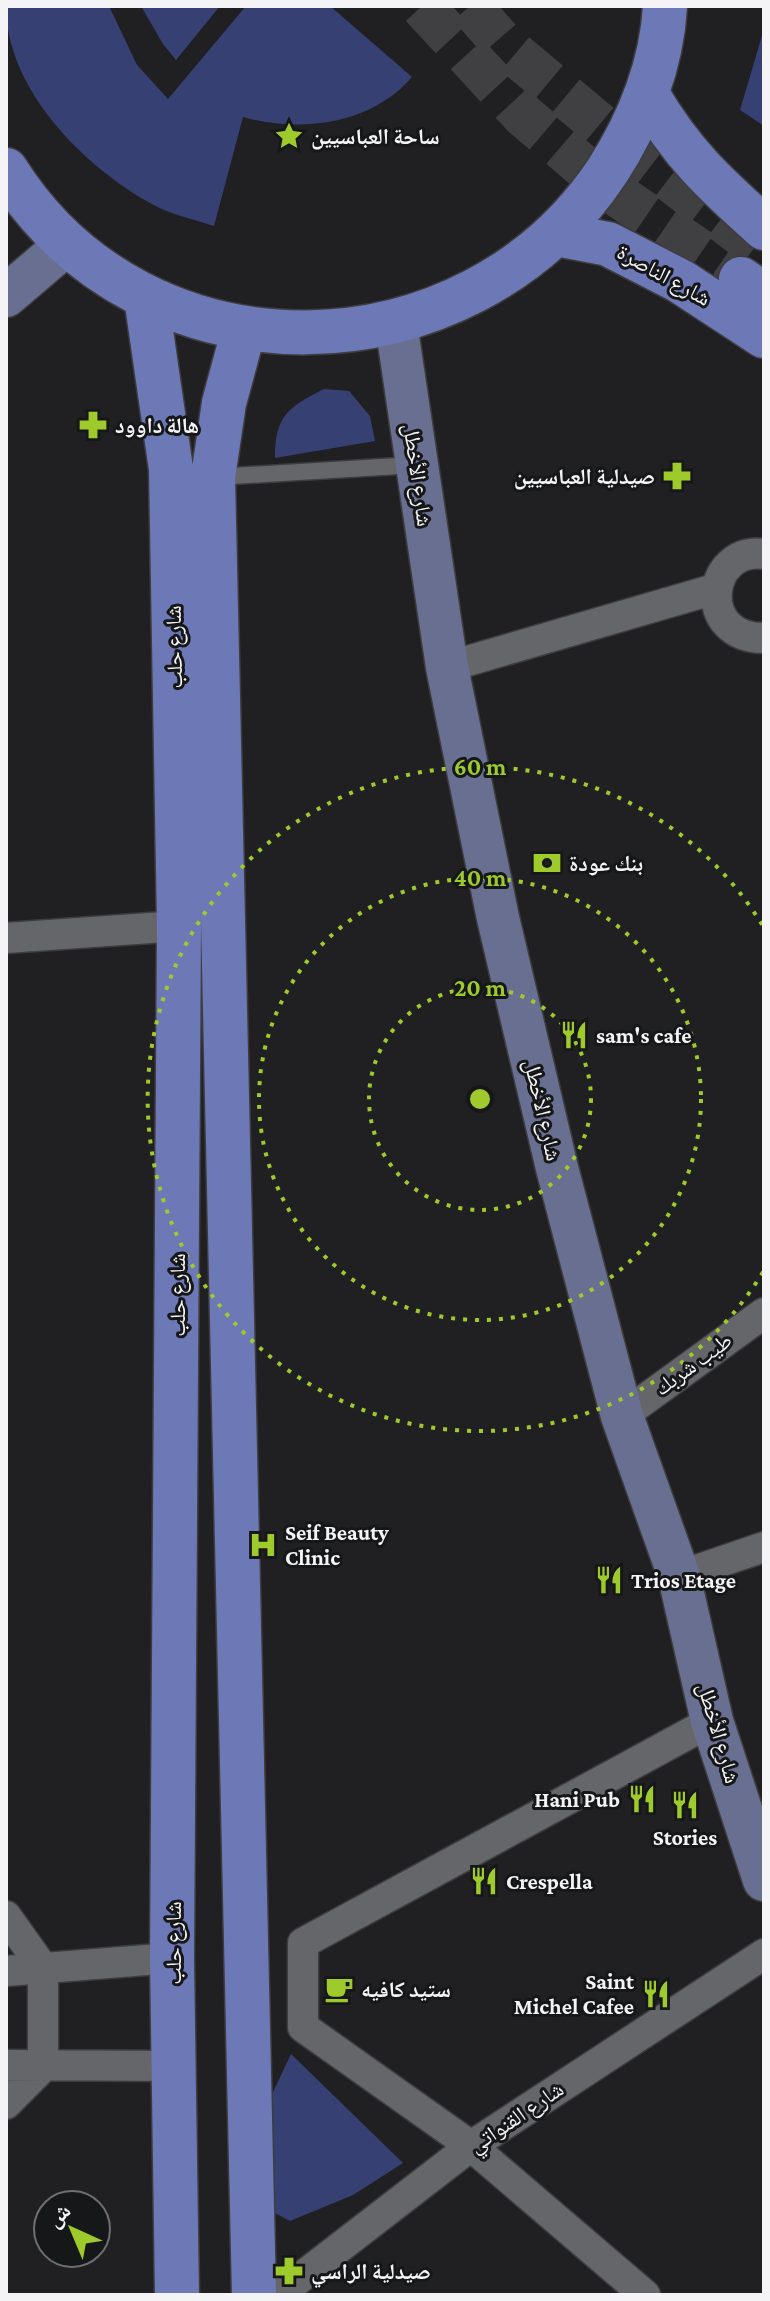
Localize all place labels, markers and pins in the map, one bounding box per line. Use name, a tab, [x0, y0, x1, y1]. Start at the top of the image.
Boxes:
place icon: ساحة العباسيين	[274, 121, 304, 151]
place label: ساحة العباسيين	[311, 124, 440, 150]
pharmacy icon: هالة داوود	[78, 410, 108, 440]
place label: هالة داوود	[115, 413, 199, 438]
pharmacy icon: صيدلية العباسيين	[662, 461, 692, 491]
place label: صيدلية العباسيين	[514, 464, 655, 490]
bank icon: بنك عودة	[532, 848, 562, 878]
place label: بنك عودة	[569, 851, 643, 876]
restaurant icon: sam's cafe	[559, 1020, 589, 1050]
place label: sam's cafe	[596, 1023, 691, 1048]
centre of rings	[466, 1085, 494, 1113]
place label: Seif Beauty Clinic	[285, 1520, 389, 1570]
hospital icon: Seif Beauty Clinic	[248, 1530, 278, 1560]
restaurant icon: Trios Etage	[594, 1565, 624, 1595]
place label: Trios Etage	[631, 1568, 736, 1593]
restaurant icon: Hani Pub	[627, 1784, 657, 1814]
place label: Hani Pub	[534, 1787, 620, 1812]
restaurant icon: Stories	[670, 1790, 700, 1820]
place label: Stories	[653, 1825, 717, 1850]
restaurant icon: Crespella	[469, 1866, 499, 1896]
place label: Crespella	[506, 1869, 593, 1894]
place label: Saint Michel Cafee	[514, 1969, 635, 2019]
cafe icon: ستيد كافيه	[324, 1974, 354, 2004]
place label: ستيد كافيه	[361, 1977, 451, 2002]
restaurant icon: Saint Michel Cafee	[641, 1979, 671, 2009]
pharmacy icon: صيدلية الراسي	[274, 2256, 304, 2286]
place label: صيدلية الراسي	[311, 2259, 431, 2288]

